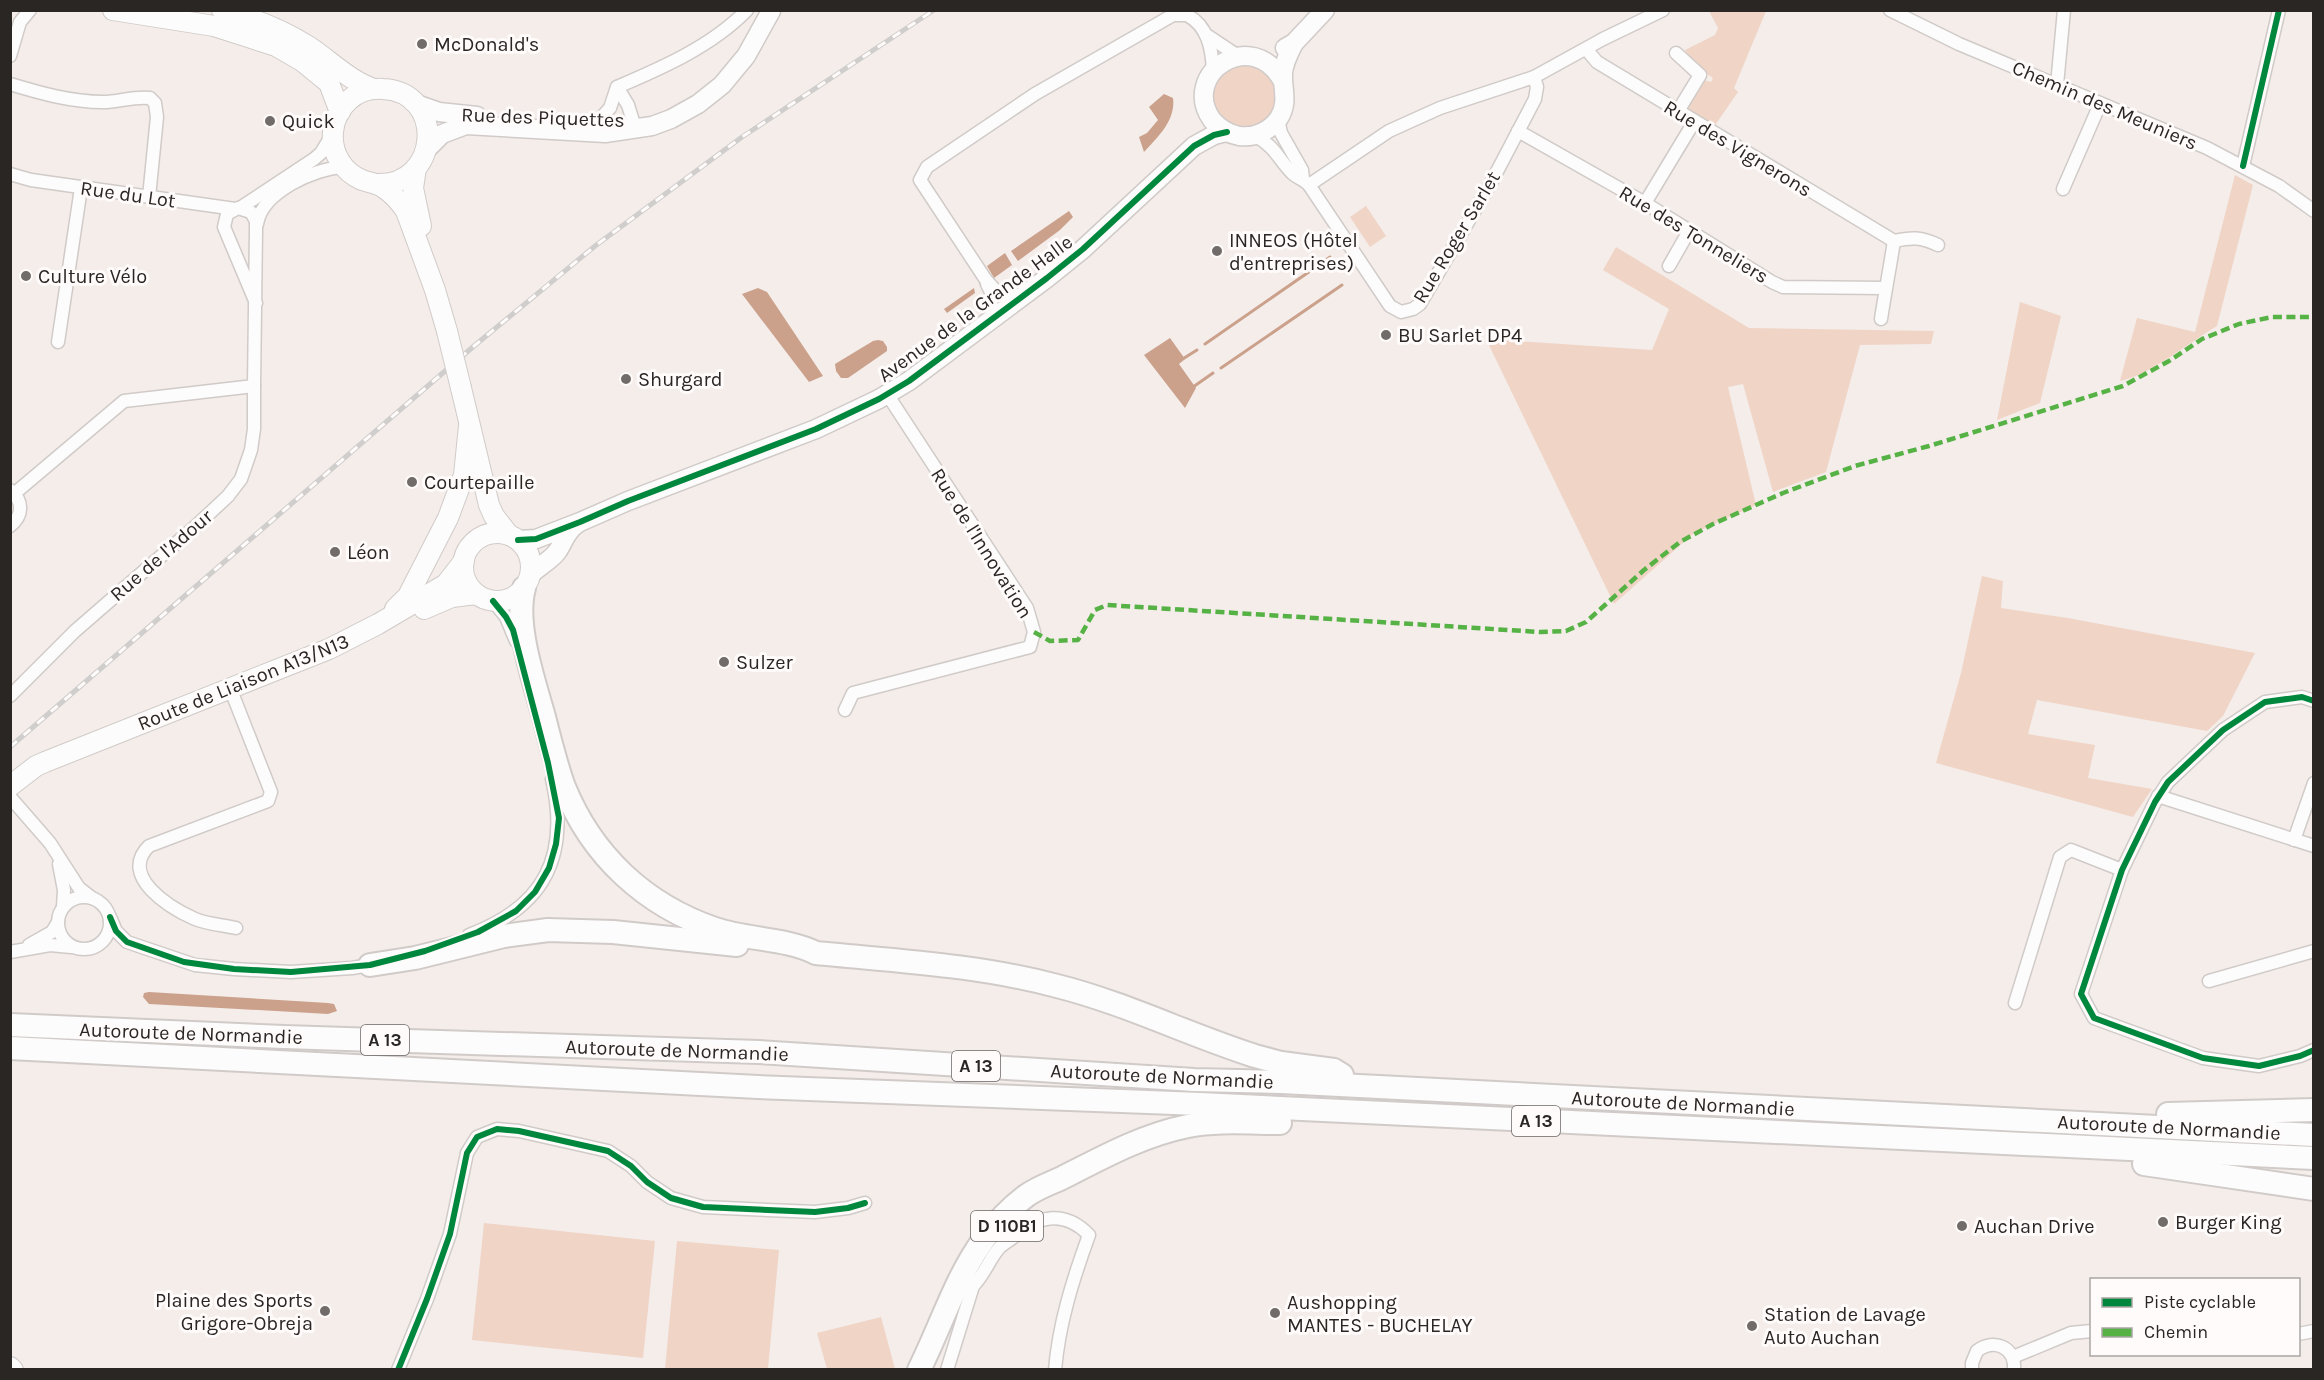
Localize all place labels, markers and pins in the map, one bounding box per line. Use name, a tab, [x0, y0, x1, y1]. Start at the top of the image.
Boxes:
place label: McDonald's	[434, 33, 539, 56]
marker: McDonald's	[415, 37, 429, 51]
place label: Quick	[282, 110, 335, 133]
marker: Quick	[263, 114, 277, 128]
place label: INNEOS (Hôtel d'entreprises)	[1229, 229, 1358, 275]
marker: INNEOS (Hôtel d'entreprises)	[1210, 244, 1224, 258]
place label: Culture Vélo	[38, 265, 147, 288]
marker: Culture Vélo	[19, 269, 33, 283]
place label: BU Sarlet DP4	[1398, 324, 1522, 347]
marker: BU Sarlet DP4	[1379, 328, 1393, 342]
place label: Shurgard	[638, 368, 723, 391]
marker: Shurgard	[619, 372, 633, 386]
place label: Courtepaille	[424, 471, 534, 494]
marker: Courtepaille	[405, 475, 419, 489]
place label: Léon	[347, 541, 390, 564]
marker: Léon	[328, 545, 342, 559]
place label: Sulzer	[736, 651, 794, 674]
marker: Sulzer	[717, 655, 731, 669]
place label: Burger King	[2175, 1211, 2281, 1234]
place label: Auchan Drive	[1974, 1215, 2095, 1238]
marker: Burger King	[2156, 1215, 2170, 1229]
marker: Auchan Drive	[1955, 1219, 1969, 1233]
place label: Plaine des Sports Grigore-Obreja	[155, 1289, 313, 1335]
place label: Aushopping MANTES - BUCHELAY	[1287, 1291, 1473, 1337]
place label: Station de Lavage Auto Auchan	[1764, 1303, 1926, 1349]
marker: Plaine des Sports Grigore-Obreja	[318, 1304, 332, 1318]
marker: Aushopping MANTES - BUCHELAY	[1268, 1306, 1282, 1320]
marker: Station de Lavage Auto Auchan	[1745, 1319, 1759, 1333]

